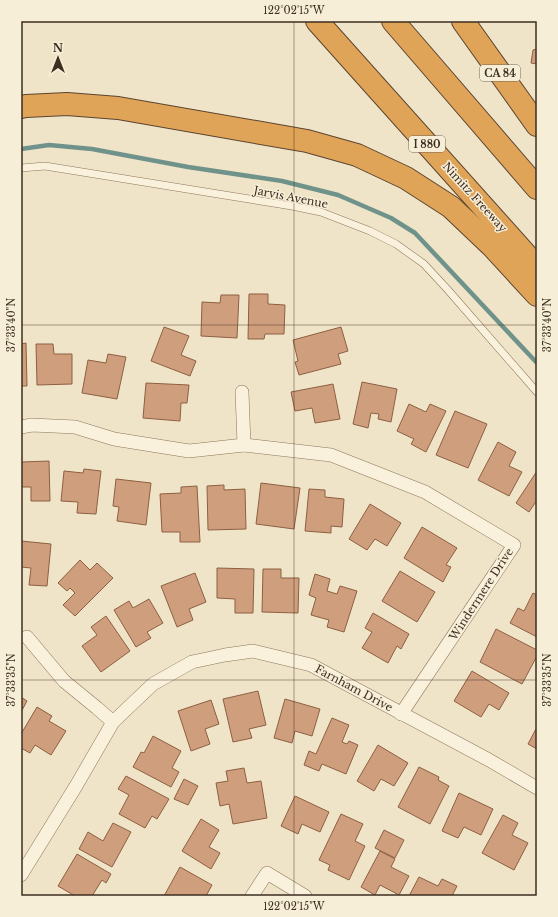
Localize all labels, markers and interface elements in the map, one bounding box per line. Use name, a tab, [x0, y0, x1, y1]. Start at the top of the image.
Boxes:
text: 122°02'15"W	[263, 4, 325, 17]
north arrow	[38, 38, 78, 78]
text: N	[53, 41, 64, 55]
road number: CA 84	[480, 65, 520, 81]
road number: I 880	[409, 136, 445, 152]
street label: Nimitz Freeway	[440, 159, 510, 235]
street label: Jarvis Avenue	[251, 183, 329, 211]
text: 37°33'40"N	[5, 298, 18, 352]
text: 37°33'40"N	[541, 298, 554, 352]
street label: Windermere Drive	[445, 545, 516, 644]
text: 37°33'35"N	[5, 653, 18, 707]
text: 37°33'35"N	[541, 653, 554, 707]
street label: Farnham Drive	[313, 662, 395, 714]
text: 122°02'15"W	[263, 900, 325, 913]

